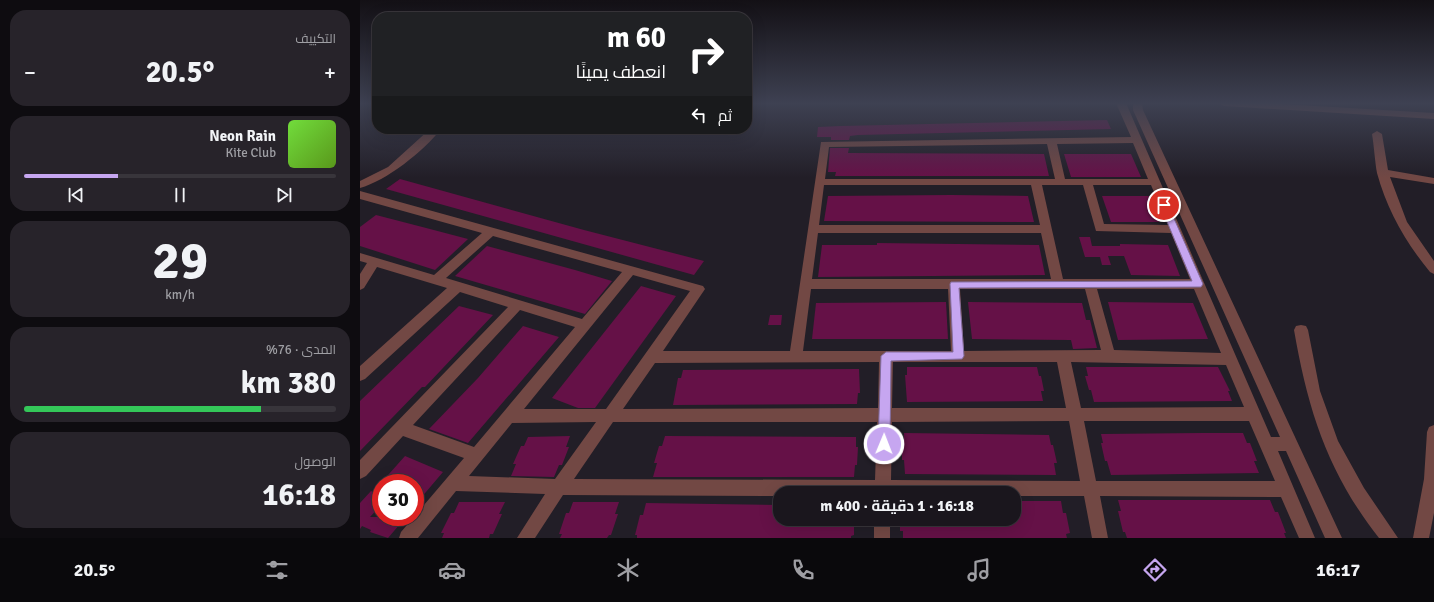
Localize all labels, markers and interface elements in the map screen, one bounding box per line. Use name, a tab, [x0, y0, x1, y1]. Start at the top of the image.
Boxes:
text: 60 m	[607, 21, 666, 55]
icon: right	[680, 28, 732, 80]
text: التكييف	[295, 31, 336, 47]
text: 20.5°	[145, 54, 215, 91]
text: −	[24, 59, 36, 86]
text: +	[324, 59, 336, 86]
text: انعطف يمينًا	[576, 61, 666, 83]
icon: left	[688, 104, 710, 126]
text: ثم	[718, 107, 732, 125]
text: Neon Rain	[209, 127, 276, 145]
text: Kite Club	[226, 145, 276, 161]
icon: previous	[65, 184, 87, 206]
icon: pause	[169, 184, 191, 206]
icon: next	[273, 184, 295, 206]
pin	[1147, 188, 1181, 222]
icon: arrive	[1153, 194, 1175, 216]
text: 29	[152, 229, 208, 293]
text: km/h	[165, 287, 195, 303]
text: المدى · 76%	[266, 342, 336, 358]
text: 380 km	[241, 365, 336, 402]
position arrow	[863, 423, 905, 465]
text: الوصول	[295, 454, 336, 470]
speed limit sign: 30	[372, 474, 424, 526]
text: 16:18	[262, 477, 336, 514]
text: 16:18 · 1 دقيقة · 400 m	[820, 497, 974, 515]
icon: filters	[263, 556, 291, 584]
icon: car	[438, 556, 466, 584]
icon: climate	[614, 556, 642, 584]
icon: phone	[789, 556, 817, 584]
icon: music	[965, 556, 993, 584]
icon: directions	[1141, 556, 1169, 584]
text: 20.5°	[74, 559, 115, 581]
text: 16:17	[1316, 559, 1360, 581]

